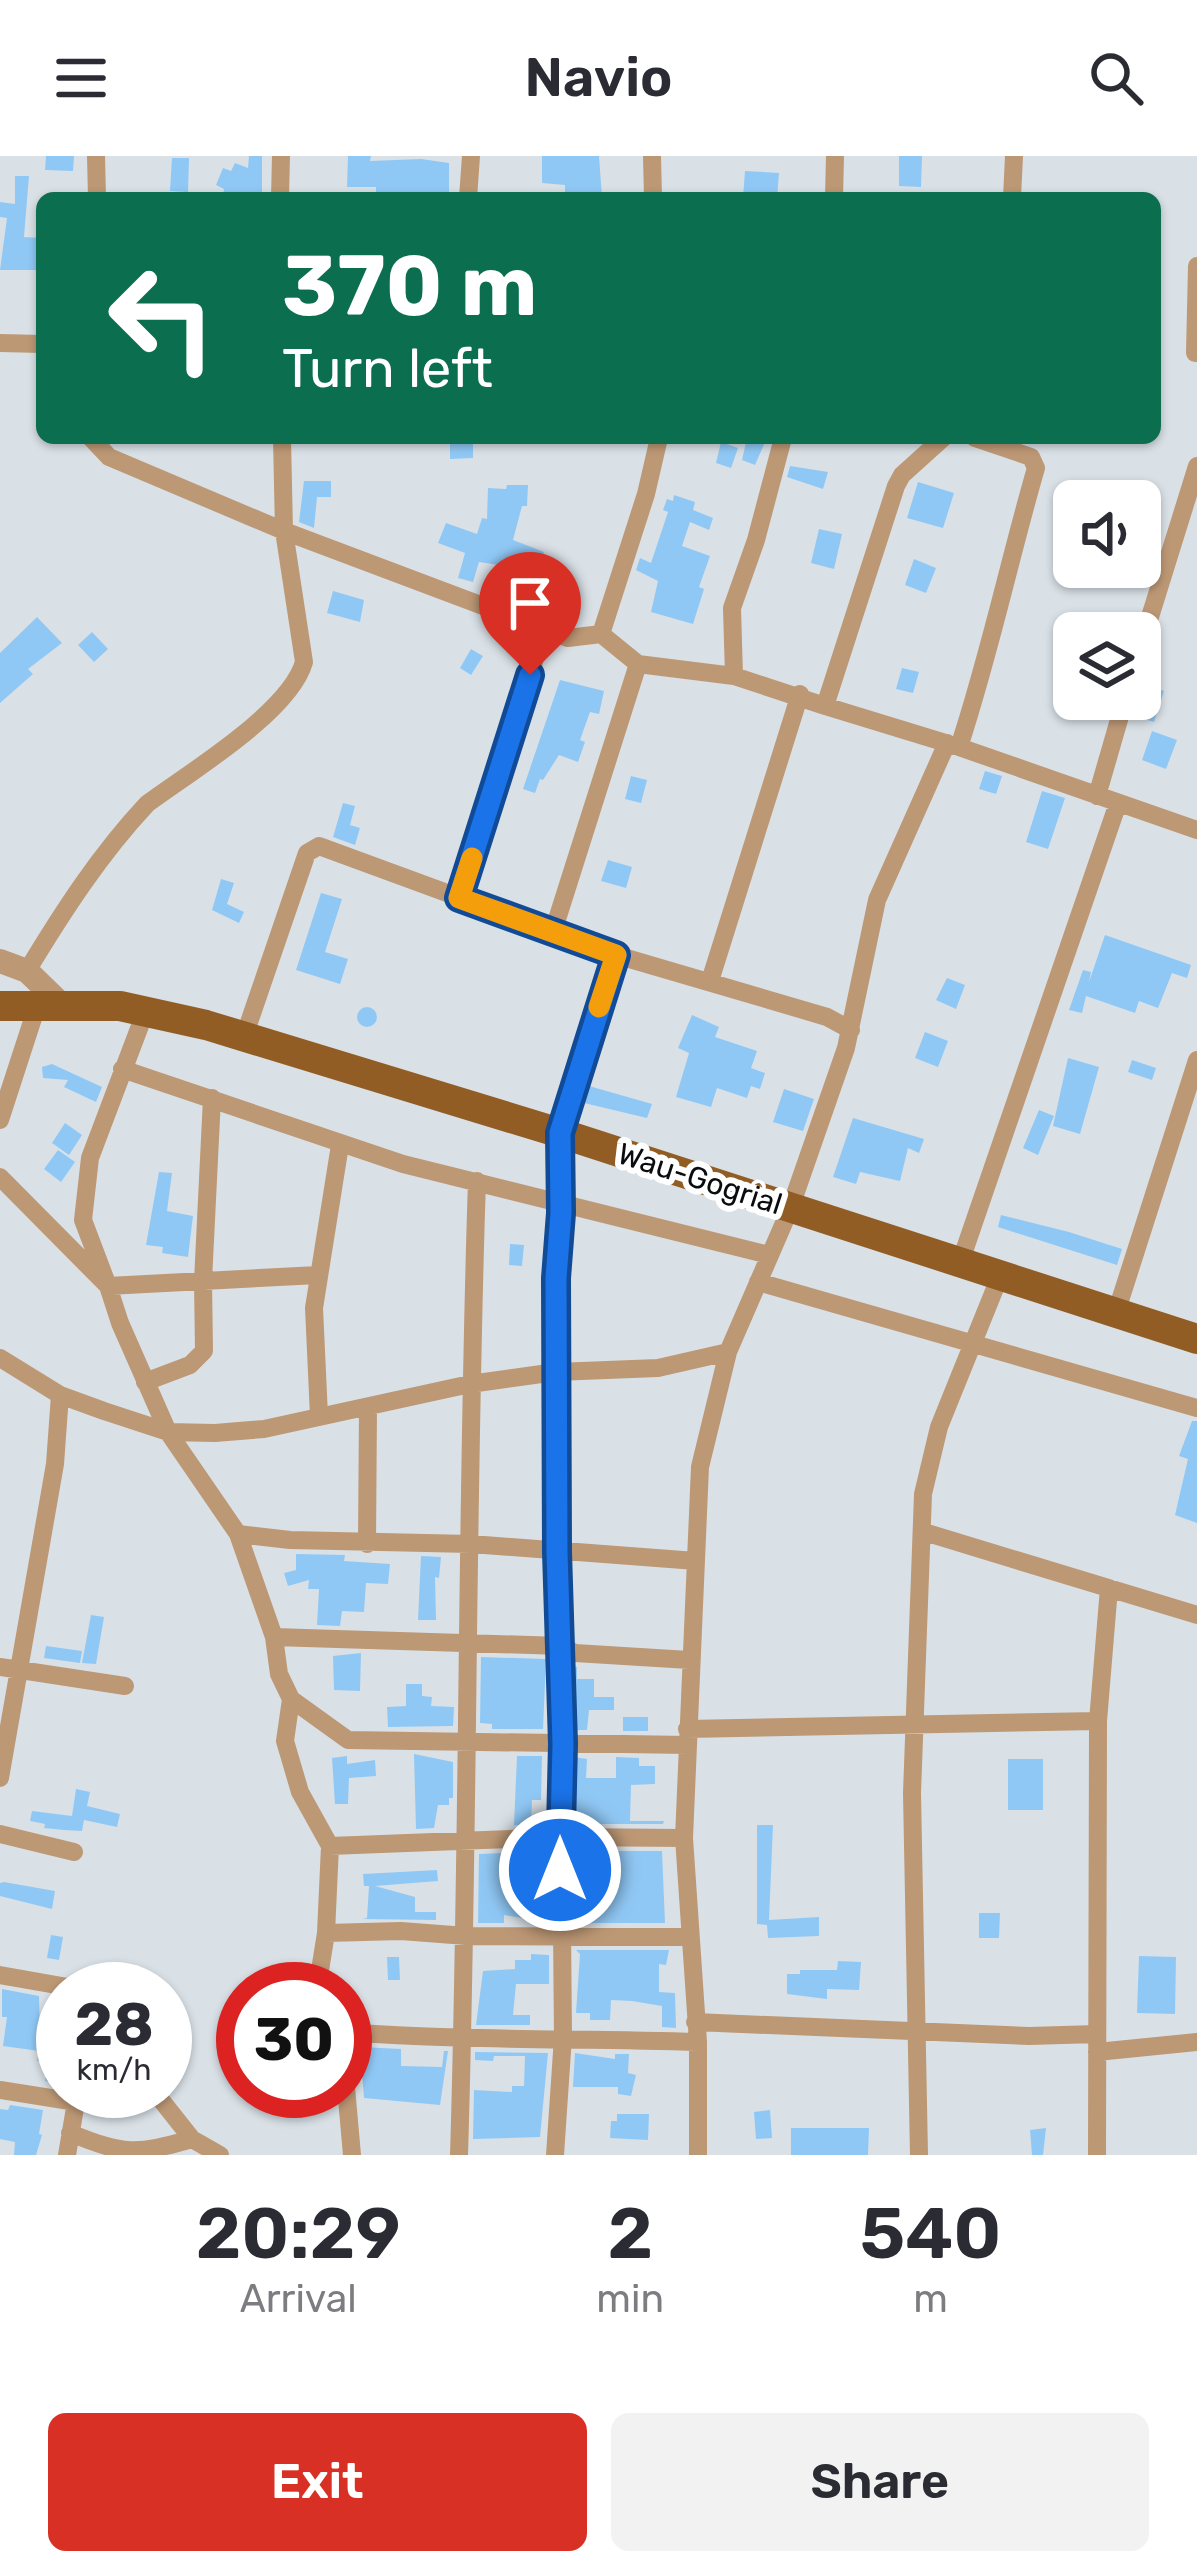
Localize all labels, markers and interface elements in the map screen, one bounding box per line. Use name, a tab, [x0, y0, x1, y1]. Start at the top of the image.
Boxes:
icon: menu	[48, 45, 114, 111]
icon: search	[1083, 45, 1149, 111]
text: Navio	[525, 46, 672, 110]
text: 370 m	[282, 236, 537, 336]
icon: left	[84, 240, 240, 396]
text: Turn left	[282, 337, 493, 401]
map controls	[1053, 480, 1161, 720]
button: sound	[1053, 480, 1161, 588]
pin	[479, 552, 581, 675]
icon: arrive	[497, 570, 563, 636]
button: layers	[1053, 612, 1161, 720]
street label: Wau-Gogrial	[613, 1136, 787, 1222]
position arrow	[497, 1807, 623, 1933]
speed limit sign: 30	[216, 1962, 372, 2118]
text: 28	[74, 1989, 154, 2060]
text: km/h	[77, 2052, 151, 2088]
text: 20:29	[196, 2191, 401, 2276]
text: 2	[607, 2191, 653, 2276]
text: 540	[860, 2191, 1001, 2276]
text: Arrival	[240, 2276, 357, 2322]
text: min	[596, 2276, 664, 2322]
text: m	[913, 2276, 948, 2322]
button: Exit	[48, 2413, 587, 2551]
button: Share	[611, 2413, 1149, 2551]

